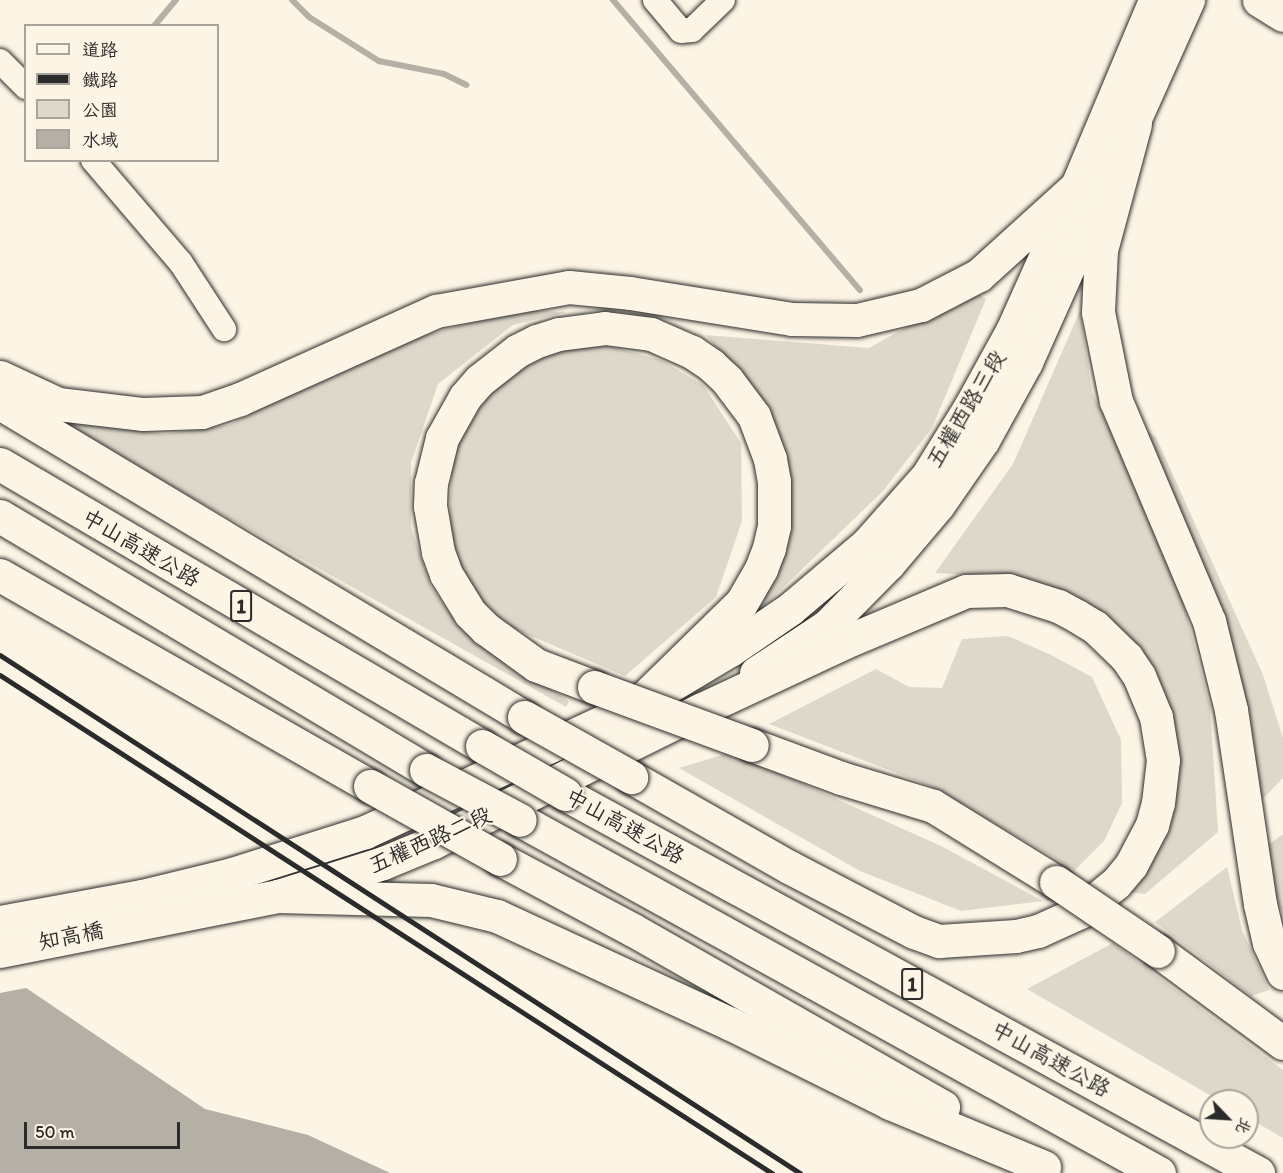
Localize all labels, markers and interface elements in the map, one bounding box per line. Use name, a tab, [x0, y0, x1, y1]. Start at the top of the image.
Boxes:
legend	[24, 24, 219, 162]
text: 道路	[82, 39, 118, 61]
text: 鐵路	[82, 69, 118, 91]
text: 公園	[82, 99, 118, 121]
text: 水域	[82, 129, 118, 151]
street label: 五權西路三段	[921, 346, 1011, 472]
street label: 中山高速公路	[77, 504, 205, 592]
road number: 1	[229, 588, 253, 624]
street label: 中山高速公路	[561, 782, 689, 870]
street label: 五權西路二段	[364, 801, 496, 879]
street label: 知高橋	[36, 917, 106, 955]
road number: 1	[900, 966, 924, 1002]
street label: 中山高速公路	[987, 1015, 1115, 1103]
north arrow	[1199, 1089, 1259, 1149]
scale bar	[27, 1110, 183, 1148]
text: 北	[1232, 1115, 1256, 1137]
text: 50 m	[35, 1121, 75, 1143]

